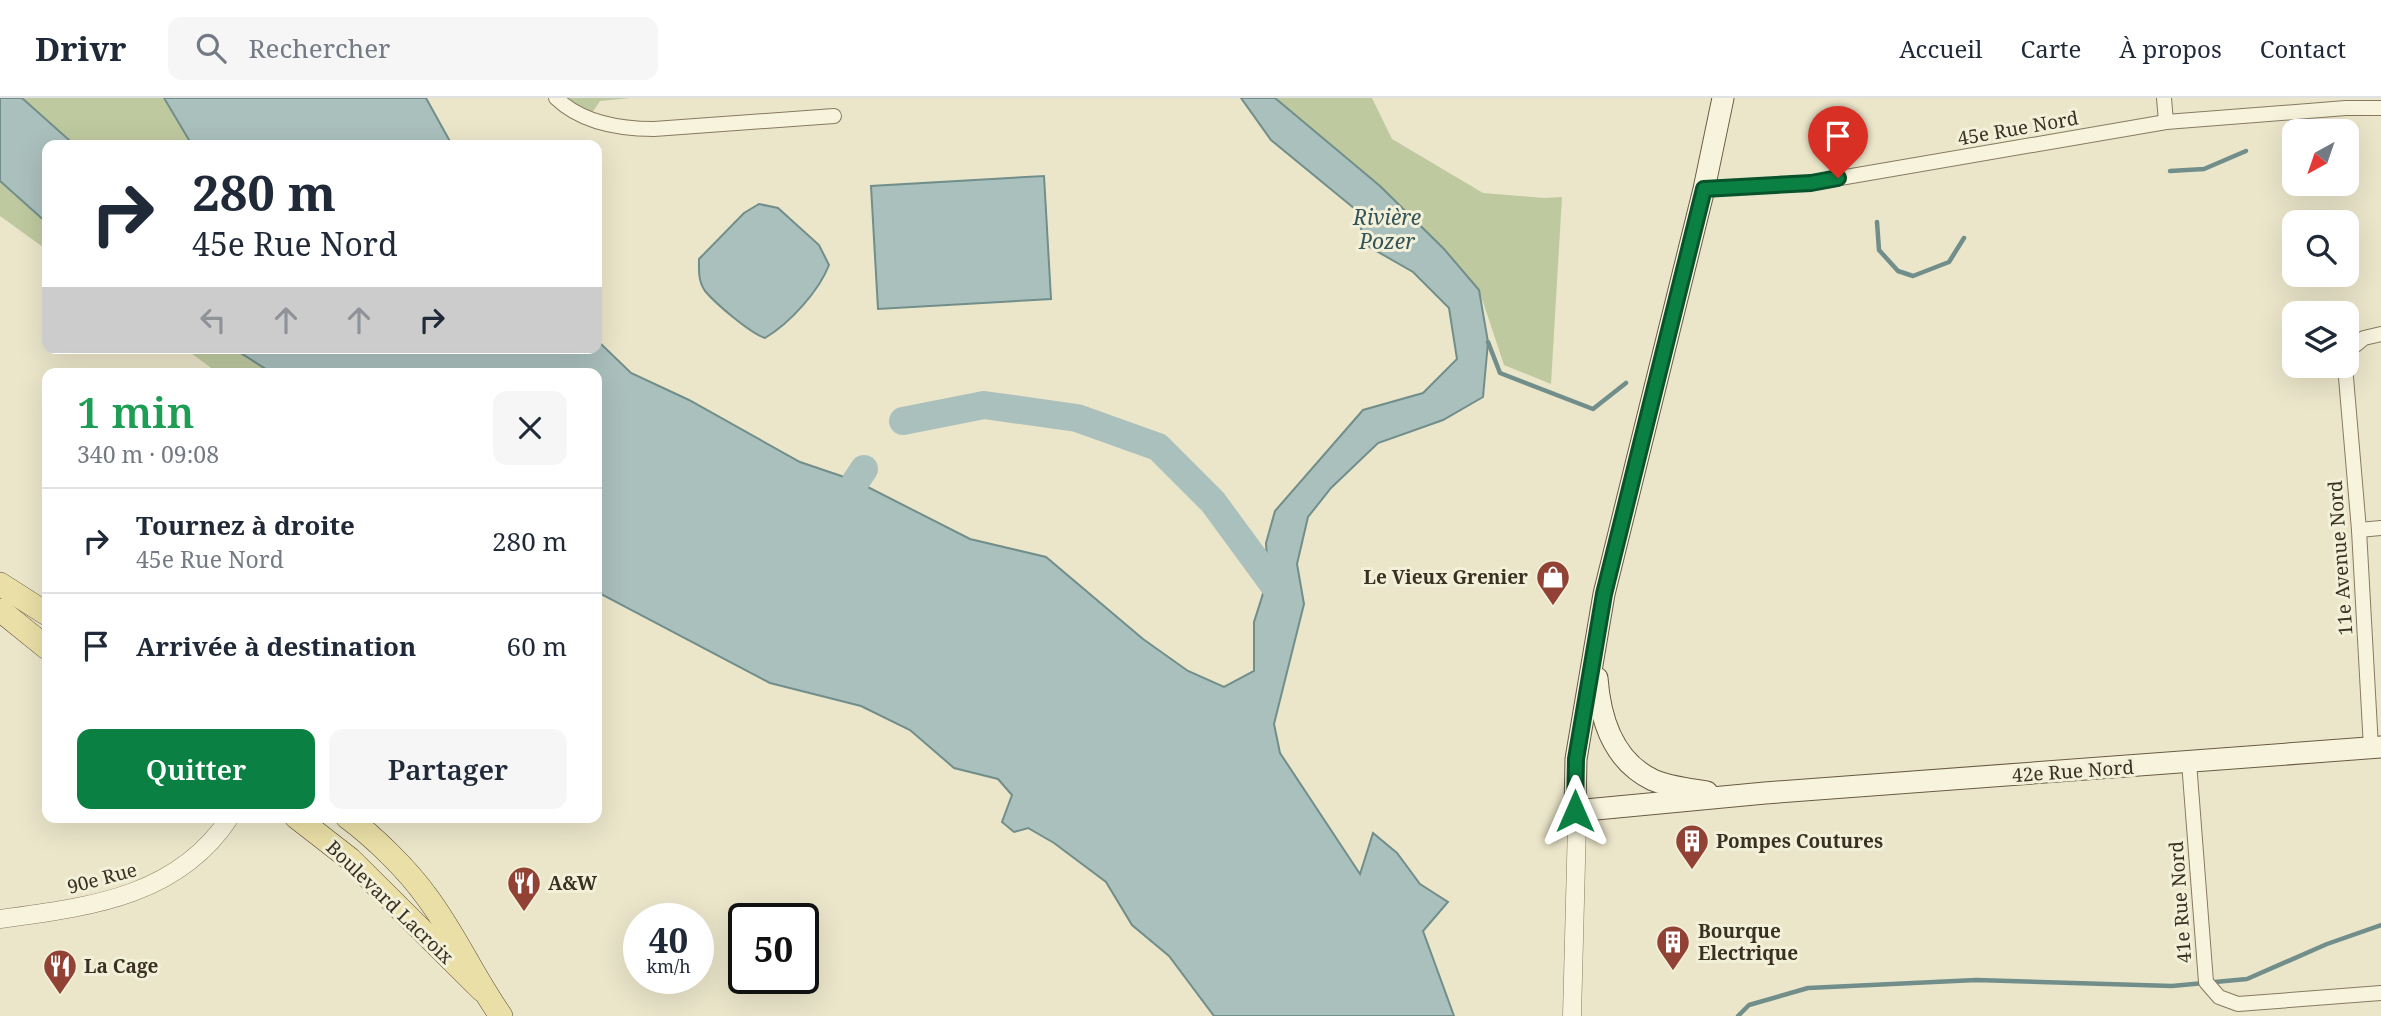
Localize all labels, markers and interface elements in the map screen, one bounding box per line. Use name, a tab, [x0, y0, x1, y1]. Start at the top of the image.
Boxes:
search box	[168, 17, 658, 80]
text: Drivr	[35, 26, 126, 71]
icon: search	[192, 29, 230, 67]
text: Rechercher	[248, 30, 390, 66]
text: Accueil	[1899, 32, 1982, 65]
text: Carte	[2020, 32, 2081, 65]
text: À propos	[2119, 32, 2222, 65]
text: Contact	[2260, 32, 2346, 65]
street label: 45e Rue Nord	[1956, 105, 2081, 151]
pin	[1808, 106, 1868, 178]
icon: arrive	[1819, 117, 1857, 155]
north arrow	[2282, 119, 2359, 196]
map controls	[2282, 119, 2359, 378]
text: 280 m	[192, 159, 336, 225]
icon: right	[77, 168, 168, 259]
water label: Rivière Pozer	[1352, 203, 1421, 255]
button: search	[2282, 210, 2359, 287]
text: 45e Rue Nord	[192, 222, 398, 265]
icon: left	[194, 301, 232, 339]
icon: ahead	[267, 301, 305, 339]
icon: ahead	[340, 301, 378, 339]
icon: right	[413, 301, 451, 339]
button: layers	[2282, 301, 2359, 378]
text: 1 min	[77, 383, 194, 440]
button: close	[493, 391, 567, 465]
text: 340 m · 09:08	[77, 438, 219, 470]
street label: 11e Avenue Nord	[2322, 479, 2358, 636]
text: Tournez à droite	[136, 507, 355, 543]
icon: right	[77, 522, 115, 560]
text: 280 m	[492, 523, 567, 559]
text: 45e Rue Nord	[136, 543, 284, 575]
shop icon: Le Vieux Grenier	[1534, 558, 1572, 607]
place label: Le Vieux Grenier	[1363, 564, 1528, 590]
icon: arrive	[77, 627, 115, 665]
text: Arrivée à destination	[136, 628, 416, 664]
text: 60 m	[507, 628, 567, 664]
button: Quitter	[77, 729, 315, 809]
button: Partager	[329, 729, 567, 809]
street label: 42e Rue Nord	[2011, 754, 2135, 788]
position arrow	[1538, 774, 1612, 848]
building icon: Pompes Coutures	[1673, 822, 1711, 871]
place label: Pompes Coutures	[1716, 828, 1883, 854]
street label: Boulevard Lacroix	[321, 834, 459, 970]
street label: 41e Rue Nord	[2163, 840, 2197, 964]
street label: 90e Rue	[64, 856, 140, 900]
restaurant icon: A&W	[505, 864, 543, 913]
place label: A&W	[548, 870, 598, 896]
speed limit sign: 50	[728, 903, 819, 994]
text: 40	[649, 916, 688, 963]
place label: Bourque Electrique	[1698, 918, 1798, 966]
building icon: Bourque Electrique	[1654, 923, 1692, 972]
restaurant icon: La Cage	[41, 947, 79, 996]
place label: La Cage	[84, 953, 159, 979]
text: km/h	[646, 954, 691, 978]

